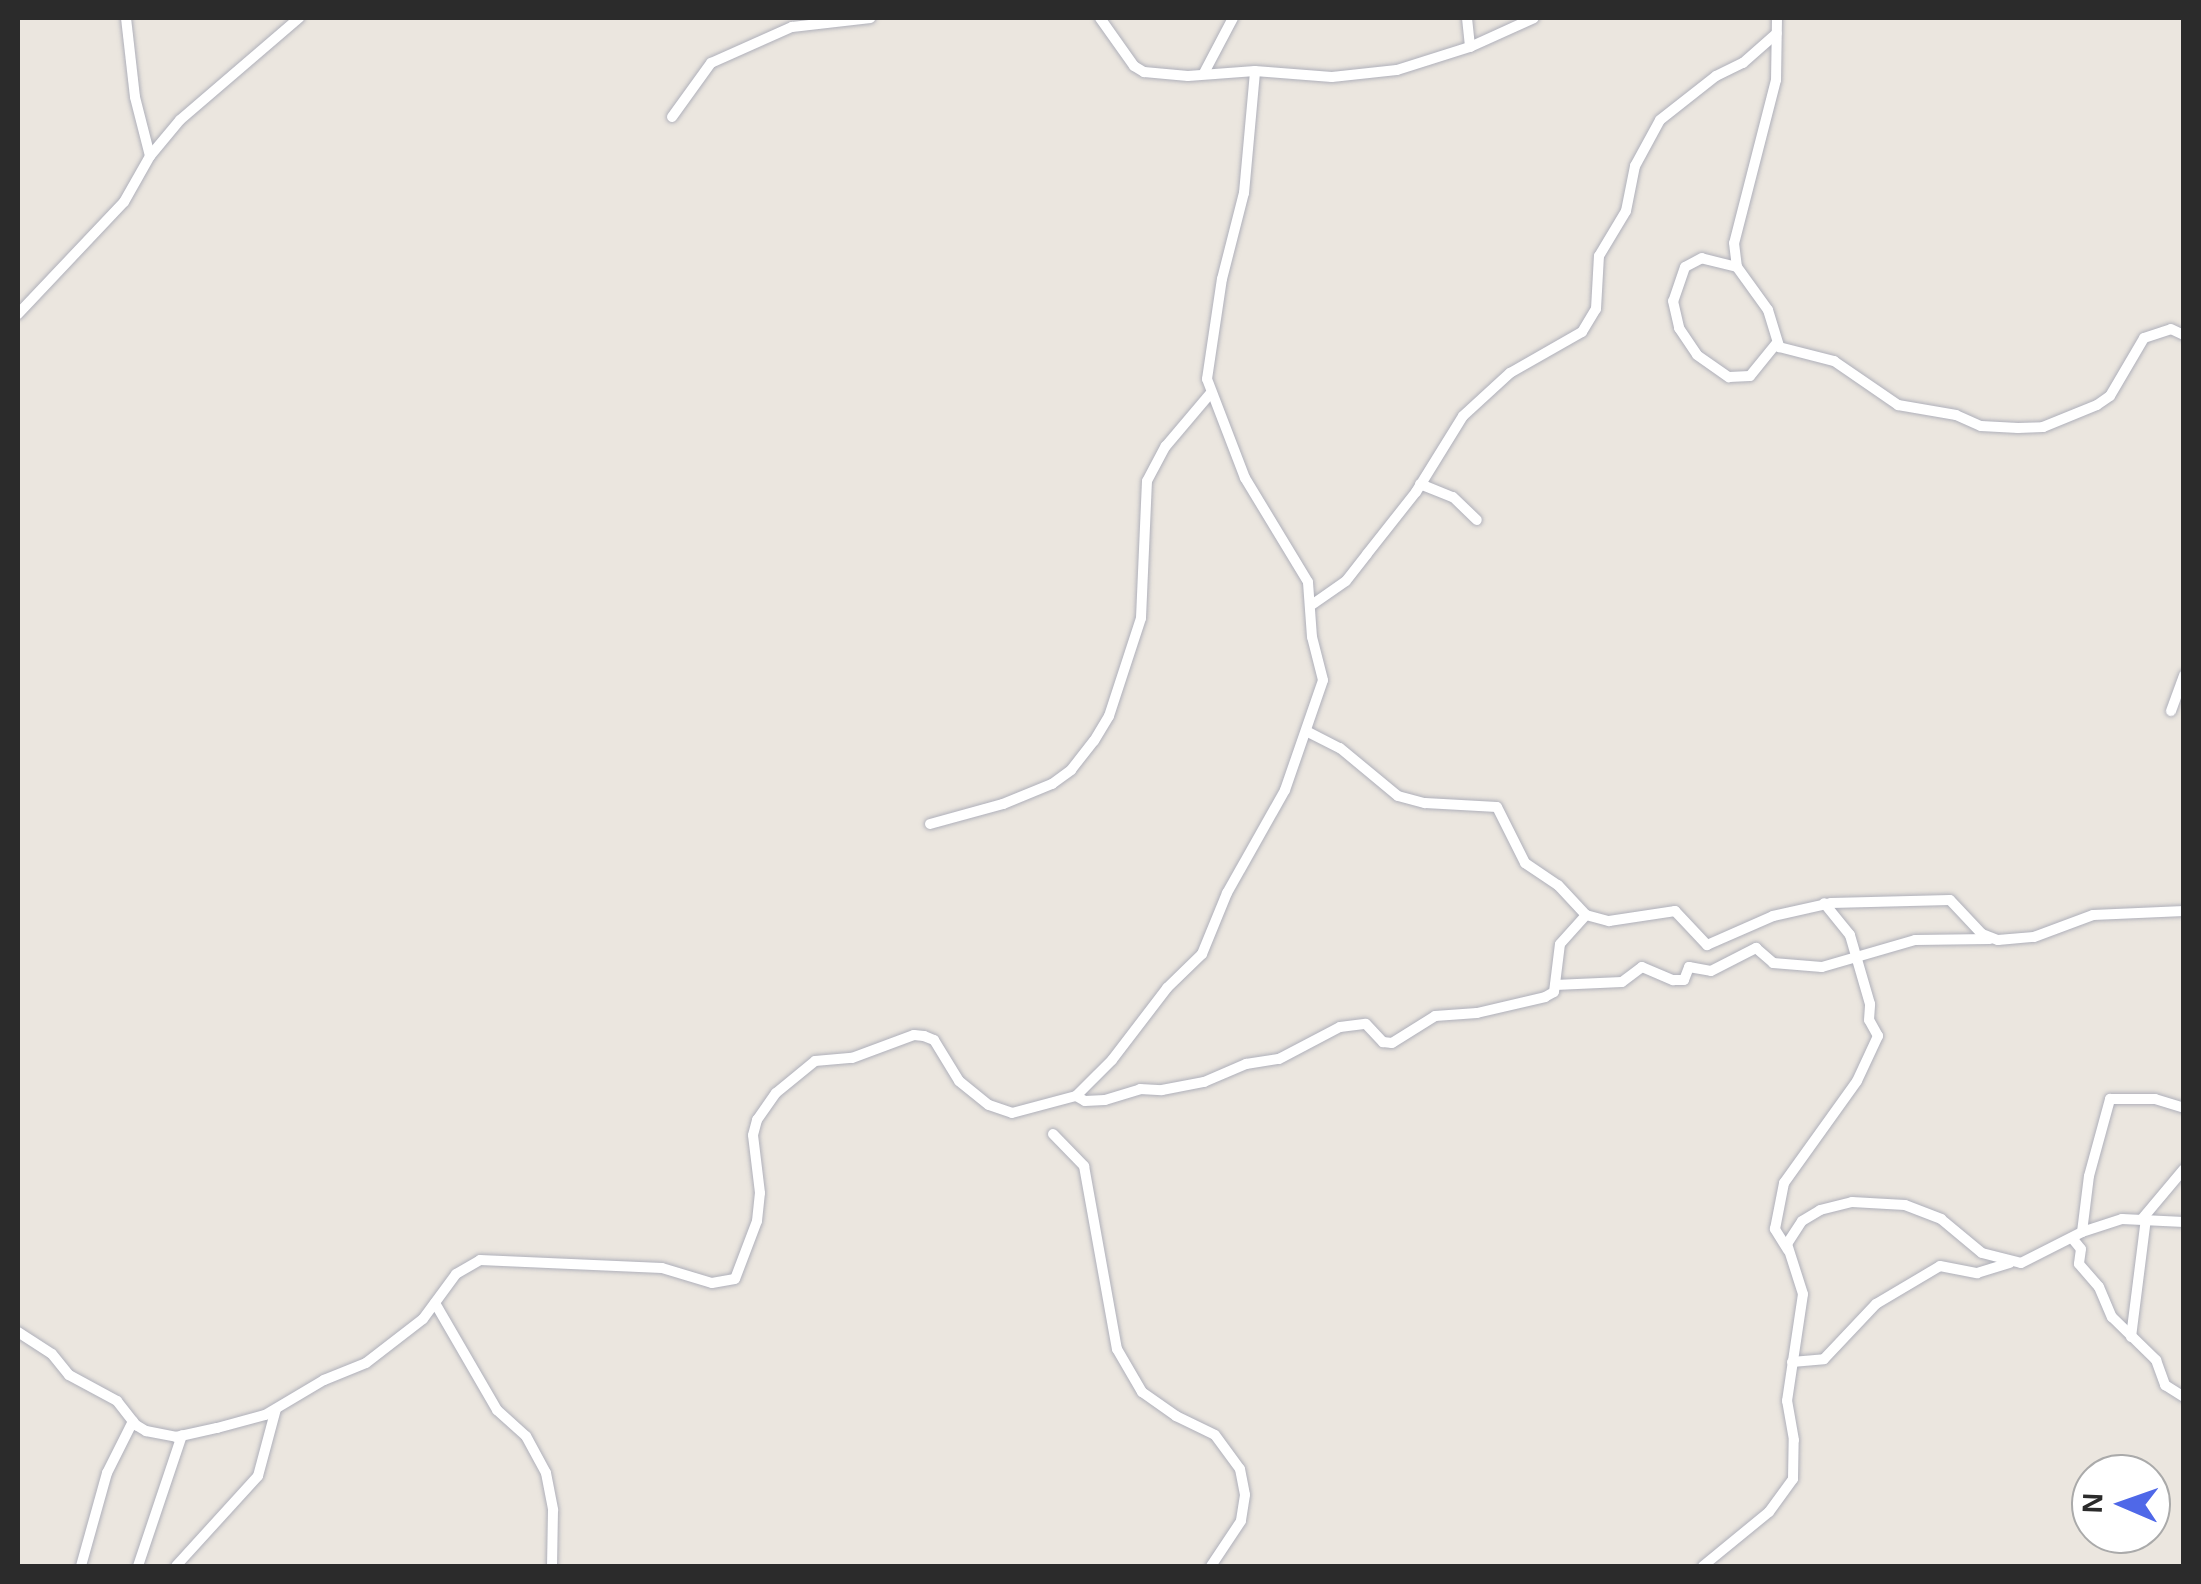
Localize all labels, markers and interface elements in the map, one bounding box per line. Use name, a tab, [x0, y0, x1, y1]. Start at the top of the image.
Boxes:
north arrow	[2071, 1454, 2171, 1554]
text: N	[2077, 1492, 2108, 1514]

